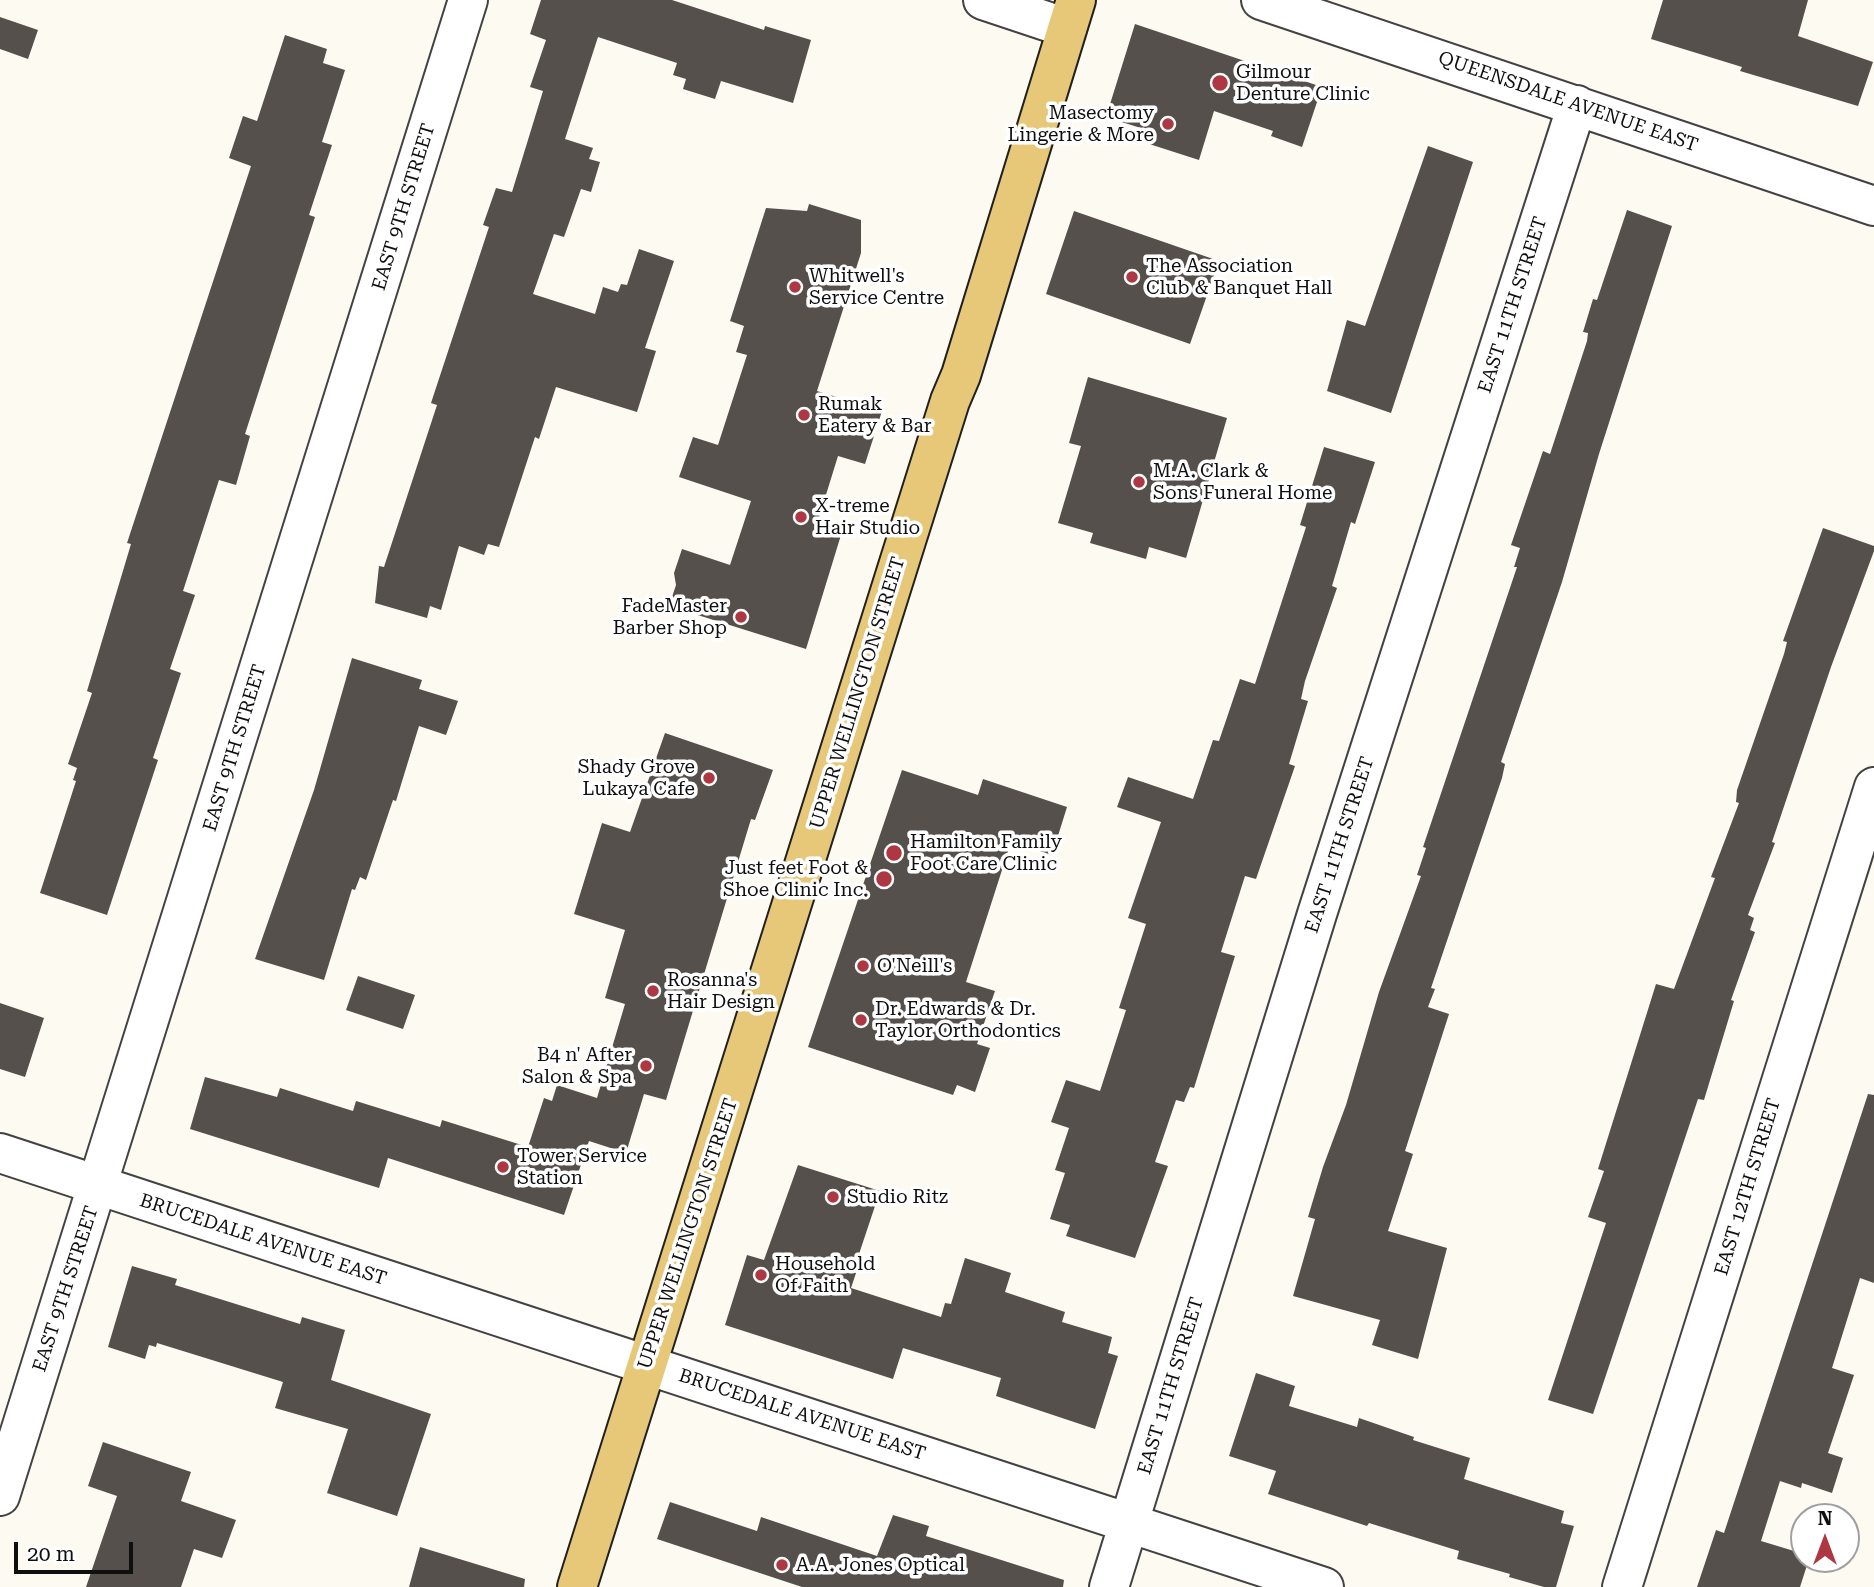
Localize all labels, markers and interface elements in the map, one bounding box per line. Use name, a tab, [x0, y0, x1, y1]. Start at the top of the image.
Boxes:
street label: QUEENSDALE AVENUE EAST	[1435, 47, 1701, 157]
place label: Gilmour Denture Clinic	[1236, 61, 1370, 105]
marker: Gilmour Denture Clinic	[1210, 73, 1230, 93]
place label: Masectomy Lingerie & More	[1008, 102, 1154, 146]
marker: Masectomy Lingerie & More	[1160, 116, 1176, 132]
street label: EAST 9TH STREET	[368, 121, 440, 293]
street label: EAST 11TH STREET	[1474, 214, 1552, 396]
place label: The Association Club & Banquet Hall	[1146, 255, 1332, 299]
place label: Whitwell's Service Centre	[809, 265, 944, 309]
marker: The Association Club & Banquet Hall	[1124, 269, 1140, 285]
marker: Whitwell's Service Centre	[787, 279, 803, 295]
place label: Rumak Eatery & Bar	[818, 393, 932, 437]
marker: Rumak Eatery & Bar	[796, 407, 812, 423]
place label: M.A. Clark & Sons Funeral Home	[1153, 460, 1332, 504]
marker: M.A. Clark & Sons Funeral Home	[1131, 474, 1147, 490]
place label: X-treme Hair Studio	[815, 495, 920, 539]
marker: X-treme Hair Studio	[793, 509, 809, 525]
street label: UPPER WELLINGTON STREET	[806, 554, 910, 832]
place label: FadeMaster Barber Shop	[613, 595, 727, 639]
marker: FadeMaster Barber Shop	[733, 609, 749, 625]
street label: EAST 9TH STREET	[199, 662, 271, 834]
street label: EAST 11TH STREET	[1301, 754, 1379, 936]
place label: Shady Grove Lukaya Cafe	[578, 756, 695, 800]
marker: Shady Grove Lukaya Cafe	[701, 770, 717, 786]
place label: Hamilton Family Foot Care Clinic	[910, 831, 1062, 875]
marker: Hamilton Family Foot Care Clinic	[884, 843, 904, 863]
place label: Just feet Foot & Shoe Clinic Inc.	[723, 857, 868, 901]
marker: Just feet Foot & Shoe Clinic Inc.	[874, 869, 894, 889]
place label: O'Neill's	[877, 955, 952, 977]
marker: O'Neill's	[855, 958, 871, 974]
place label: Rosanna's Hair Design	[667, 969, 775, 1013]
marker: Rosanna's Hair Design	[645, 983, 661, 999]
place label: Dr. Edwards & Dr. Taylor Orthodontics	[875, 998, 1061, 1042]
marker: Dr. Edwards & Dr. Taylor Orthodontics	[853, 1012, 869, 1028]
place label: B4 n' After Salon & Spa	[522, 1044, 632, 1088]
marker: B4 n' After Salon & Spa	[638, 1058, 654, 1074]
street label: UPPER WELLINGTON STREET	[633, 1096, 743, 1372]
street label: EAST 12TH STREET	[1710, 1096, 1786, 1278]
place label: Tower Service Station	[517, 1145, 647, 1189]
marker: Tower Service Station	[495, 1159, 511, 1175]
place label: Studio Ritz	[847, 1186, 948, 1208]
street label: BRUCEDALE AVENUE EAST	[137, 1189, 389, 1291]
marker: Studio Ritz	[825, 1189, 841, 1205]
street label: EAST 9TH STREET	[28, 1203, 104, 1375]
place label: Household Of Faith	[775, 1253, 875, 1297]
marker: Household Of Faith	[753, 1267, 769, 1283]
street label: EAST 11TH STREET	[1133, 1295, 1209, 1477]
street label: BRUCEDALE AVENUE EAST	[676, 1364, 928, 1466]
north arrow	[1790, 1503, 1860, 1573]
text: N	[1818, 1507, 1832, 1530]
scale bar	[18, 1528, 136, 1572]
text: 20 m	[27, 1542, 75, 1566]
place label: A.A. Jones Optical	[796, 1554, 965, 1576]
marker: A.A. Jones Optical	[774, 1557, 790, 1573]

